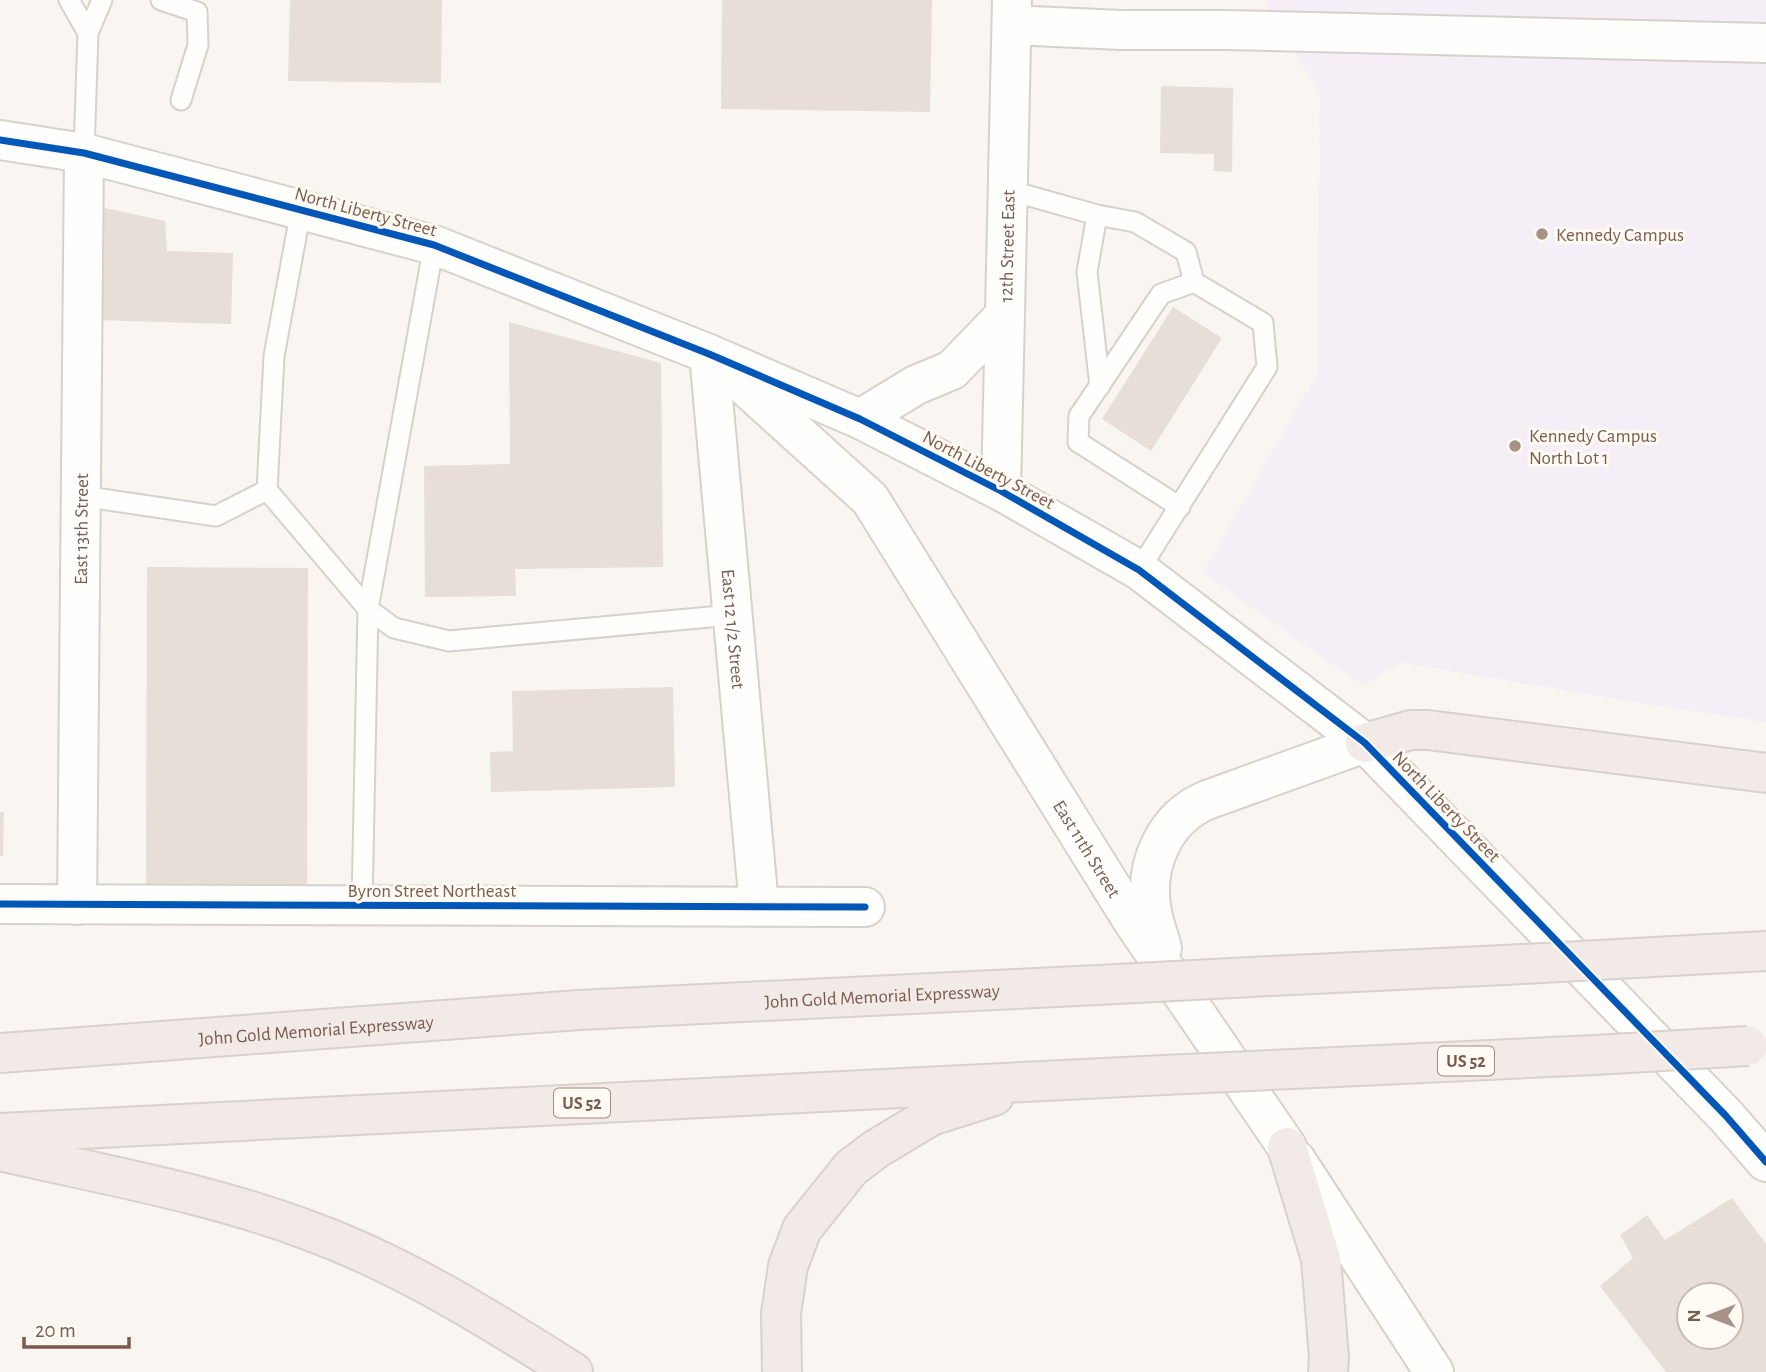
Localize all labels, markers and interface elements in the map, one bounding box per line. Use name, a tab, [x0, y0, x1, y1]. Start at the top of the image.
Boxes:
street label: North Liberty Street	[293, 184, 439, 241]
street label: 12th Street East	[997, 189, 1019, 303]
marker: Kennedy Campus	[1534, 226, 1550, 242]
place label: Kennedy Campus	[1556, 226, 1684, 245]
place label: Kennedy Campus North Lot 1	[1529, 427, 1657, 468]
street label: North Liberty Street	[919, 428, 1057, 513]
marker: Kennedy Campus North Lot 1	[1507, 438, 1523, 454]
street label: East 13th Street	[72, 473, 92, 585]
street label: East 12 1/2 Street	[717, 568, 747, 690]
street label: North Liberty Street	[1388, 748, 1504, 866]
street label: East 11th Street	[1049, 797, 1124, 901]
street label: Byron Street Northeast	[348, 882, 516, 901]
street label: John Gold Memorial Expressway	[764, 982, 1000, 1012]
street label: John Gold Memorial Expressway	[198, 1013, 434, 1049]
road number: US 52	[1438, 1046, 1494, 1076]
road number: US 52	[554, 1088, 610, 1118]
north arrow	[1675, 1281, 1745, 1351]
scale bar	[24, 1306, 130, 1350]
text: N	[1685, 1309, 1704, 1323]
text: 20 m	[35, 1320, 76, 1341]

